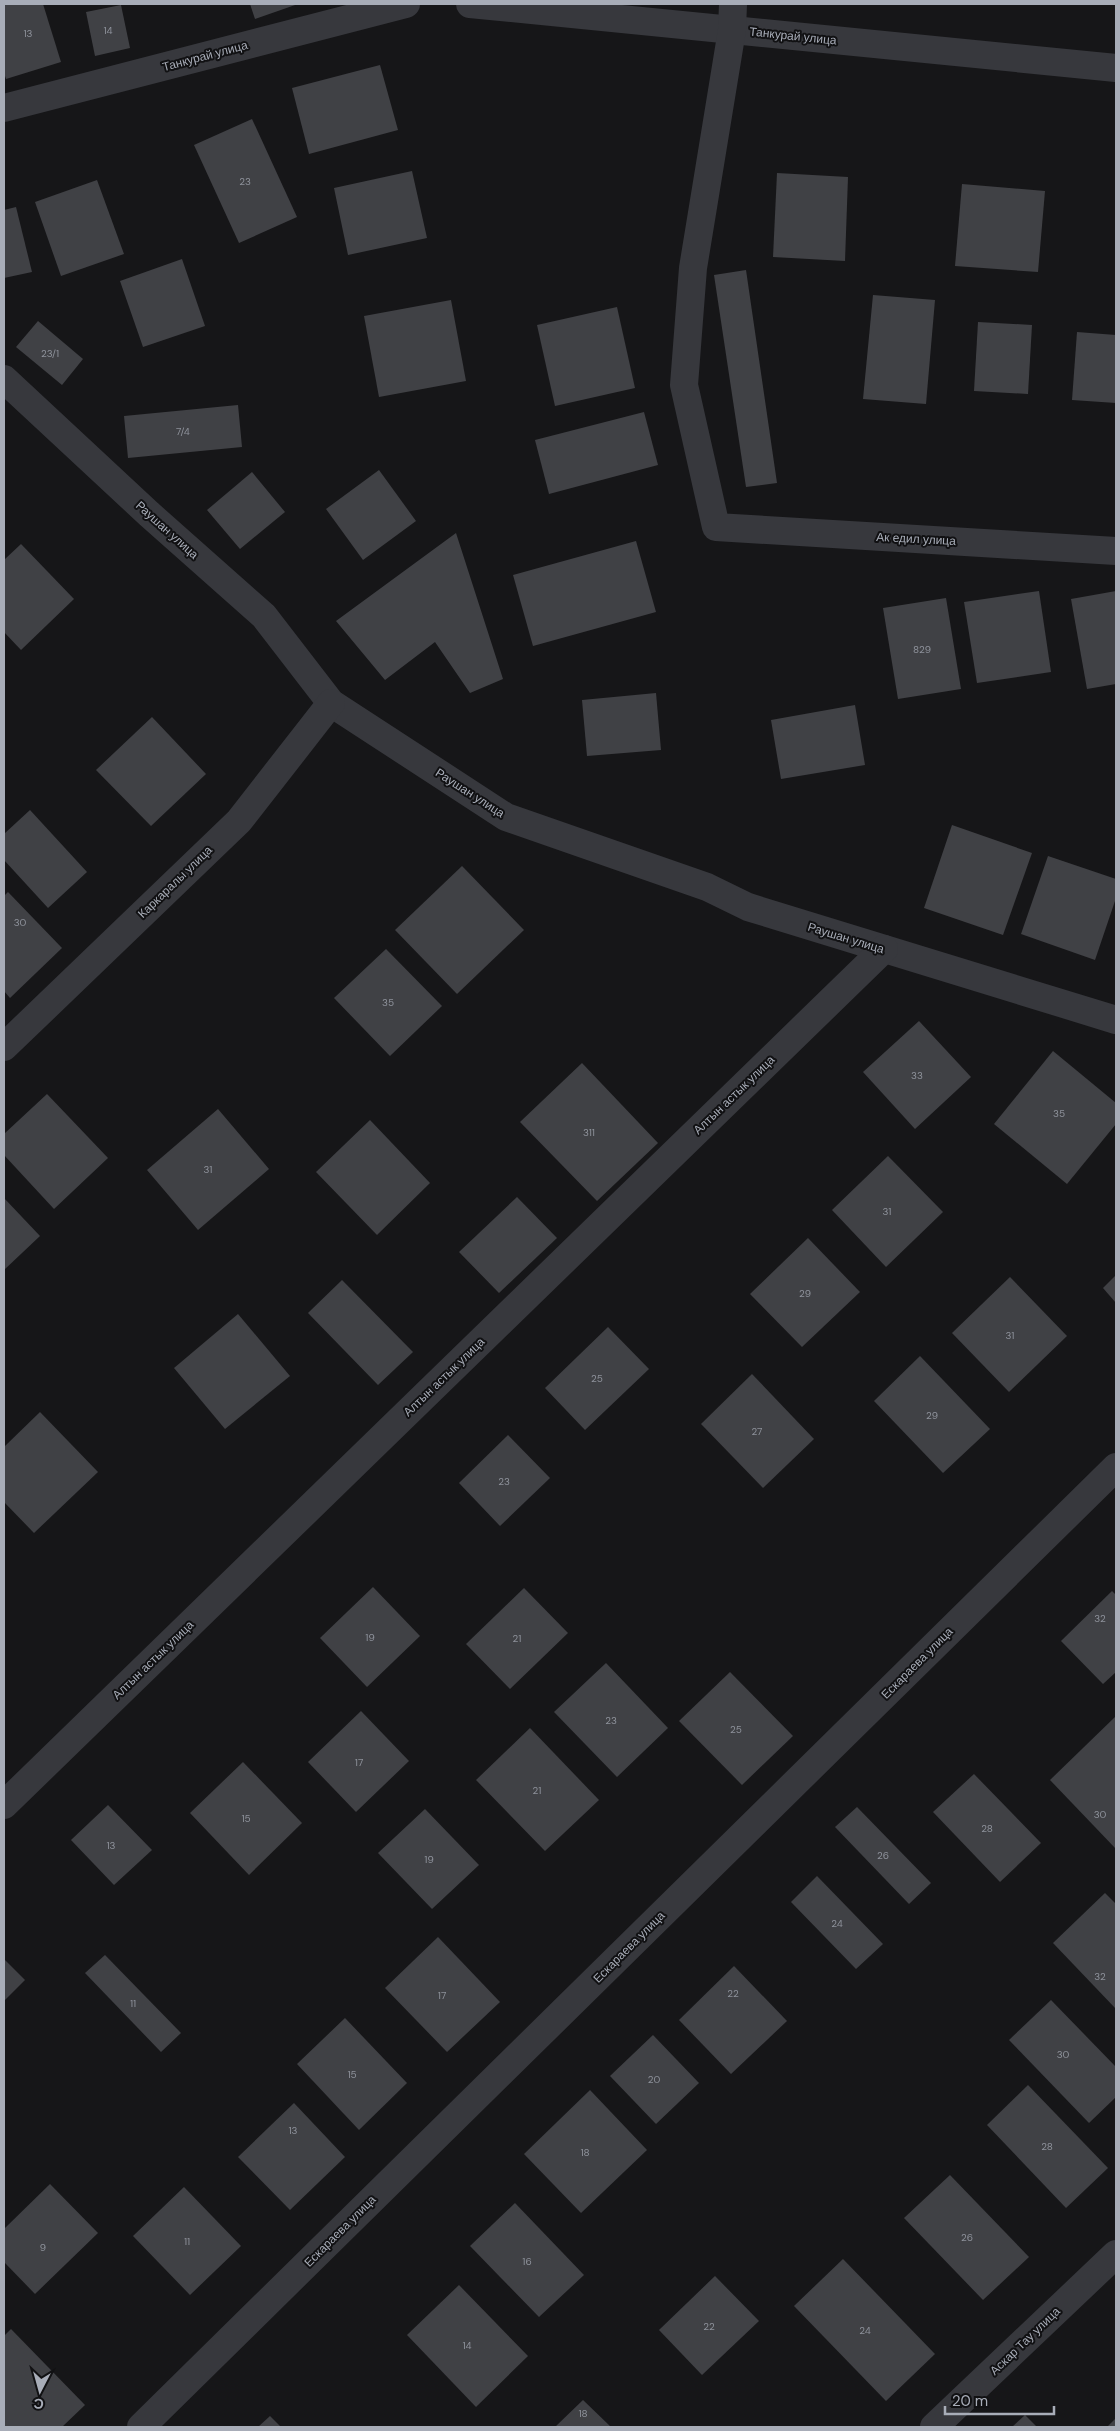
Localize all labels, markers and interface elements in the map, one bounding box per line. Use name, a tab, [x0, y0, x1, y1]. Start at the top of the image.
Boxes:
street label: Танкурай улица	[749, 23, 838, 49]
house number: 14	[103, 24, 113, 37]
house number: 13	[23, 27, 33, 40]
street label: Танкурай улица	[161, 37, 250, 75]
house number: 23	[239, 175, 251, 188]
house number: 23/1	[41, 347, 59, 360]
house number: 7/4	[176, 425, 190, 438]
street label: Раушан улица	[132, 498, 202, 563]
street label: Ак едил улица	[876, 529, 957, 549]
house number: 829	[913, 643, 931, 656]
street label: Раушан улица	[432, 765, 508, 821]
street label: Каркаралы улица	[134, 842, 216, 922]
house number: 30	[14, 916, 27, 929]
street label: Раушан улица	[806, 919, 887, 957]
house number: 35	[382, 996, 394, 1009]
street label: Алтын астык улица	[690, 1052, 778, 1138]
house number: 33	[911, 1069, 923, 1082]
house number: 35	[1053, 1107, 1065, 1120]
house number: 311	[583, 1126, 595, 1139]
house number: 31	[204, 1163, 212, 1176]
house number: 31	[883, 1205, 891, 1218]
house number: 29	[799, 1287, 811, 1300]
house number: 31	[1006, 1329, 1014, 1342]
street label: Алтын астык улица	[400, 1334, 488, 1420]
house number: 25	[591, 1372, 603, 1385]
house number: 29	[926, 1409, 938, 1422]
house number: 27	[752, 1425, 762, 1438]
house number: 23	[498, 1475, 510, 1488]
house number: 32	[1094, 1612, 1106, 1625]
street label: Алтын астык улица	[109, 1617, 197, 1703]
street label: Ескараева улица	[878, 1623, 957, 1702]
house number: 19	[365, 1631, 375, 1644]
house number: 21	[513, 1632, 521, 1645]
house number: 23	[605, 1714, 617, 1727]
house number: 25	[730, 1723, 742, 1736]
house number: 17	[355, 1756, 363, 1769]
house number: 21	[533, 1784, 541, 1797]
house number: 30	[1094, 1808, 1107, 1821]
house number: 15	[241, 1812, 251, 1825]
house number: 28	[981, 1822, 993, 1835]
house number: 13	[106, 1839, 116, 1852]
house number: 26	[877, 1849, 889, 1862]
house number: 19	[424, 1853, 434, 1866]
street label: Ескараева улица	[590, 1907, 669, 1986]
house number: 24	[831, 1917, 843, 1930]
house number: 32	[1094, 1970, 1106, 1983]
house number: 22	[727, 1987, 739, 2000]
house number: 17	[438, 1989, 446, 2002]
house number: 11	[130, 1997, 136, 2010]
house number: 30	[1057, 2048, 1070, 2061]
house number: 15	[347, 2068, 357, 2081]
house number: 20	[648, 2073, 660, 2086]
house number: 13	[288, 2124, 298, 2137]
house number: 28	[1041, 2140, 1053, 2153]
house number: 18	[580, 2146, 590, 2159]
street label: Ескараева улица	[301, 2191, 380, 2270]
house number: 26	[961, 2231, 973, 2244]
house number: 11	[184, 2235, 190, 2248]
house number: 9	[40, 2241, 46, 2254]
house number: 16	[522, 2255, 532, 2268]
street label: Аскар Тау улица	[987, 2303, 1064, 2379]
house number: 22	[703, 2320, 715, 2333]
house number: 24	[859, 2324, 871, 2337]
house number: 14	[462, 2339, 472, 2352]
north arrow	[15, 2366, 65, 2416]
scale bar	[945, 2384, 1054, 2416]
text: 20 m	[952, 2391, 988, 2411]
text: С	[33, 2394, 45, 2413]
house number: 18	[578, 2407, 588, 2420]

